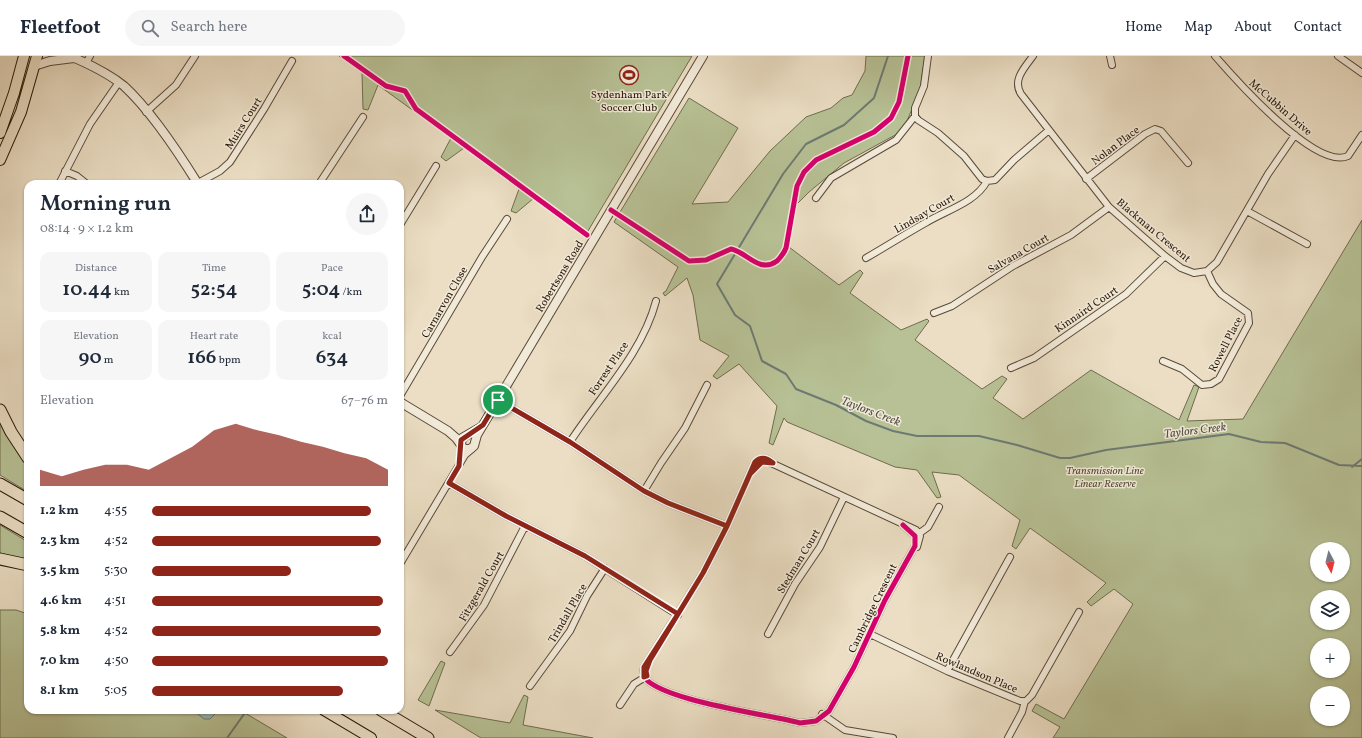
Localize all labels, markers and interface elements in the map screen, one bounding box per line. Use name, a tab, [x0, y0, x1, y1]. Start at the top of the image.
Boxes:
search box	[125, 10, 405, 46]
text: Fleetfoot	[20, 15, 101, 41]
icon: search	[139, 17, 161, 39]
text: Search here	[171, 17, 247, 38]
text: Home	[1125, 18, 1162, 37]
text: Map	[1184, 18, 1212, 37]
text: About	[1234, 18, 1272, 37]
text: Contact	[1294, 18, 1342, 37]
sports icon: Sydenham Park Soccer Club	[618, 64, 640, 86]
street label: McCubbin Drive	[1245, 76, 1315, 140]
place label: Sydenham Park Soccer Club	[591, 88, 667, 116]
street label: Muirs Court	[222, 95, 266, 153]
street label: Nolan Place	[1089, 123, 1143, 169]
text: Morning run	[40, 189, 171, 220]
street label: Lindsay Court	[892, 191, 958, 238]
button: share	[346, 193, 388, 235]
street label: Blackman Crescent	[1113, 196, 1193, 267]
text: 08:14 · 9 × 1.2 km	[40, 220, 133, 238]
street label: Salvana Court	[986, 231, 1052, 278]
street label: Robertsons Road	[533, 238, 588, 316]
text: Distance	[75, 261, 117, 276]
text: Time	[202, 261, 226, 276]
text: Pace	[321, 261, 343, 276]
street label: Carnarvon Close	[419, 264, 472, 341]
text: 10.44	[62, 276, 112, 304]
text: 52:54	[190, 276, 238, 304]
text: 5:04	[302, 276, 340, 304]
street label: Kinnaird Court	[1052, 283, 1122, 337]
text: km	[112, 285, 130, 300]
text: /km	[340, 285, 362, 300]
street label: Rowell Place	[1206, 314, 1247, 375]
text: Elevation	[73, 329, 119, 344]
text: Heart rate	[190, 329, 238, 344]
text: kcal	[322, 329, 342, 344]
street label: Forrest Place	[586, 339, 633, 399]
text: 90	[78, 344, 102, 372]
text: 166	[187, 344, 216, 372]
text: 634	[316, 344, 348, 372]
text: m	[102, 353, 114, 368]
text: bpm	[216, 353, 241, 368]
pin	[481, 383, 515, 417]
icon: arrive	[487, 389, 509, 411]
text: Elevation	[40, 392, 94, 410]
text: 67–76 m	[341, 392, 388, 410]
water label: Taylors Creek	[839, 393, 903, 431]
water label: Taylors Creek	[1163, 419, 1228, 443]
park label: Transmission Line Linear Reserve	[1066, 464, 1144, 492]
text: 1.2 km	[40, 502, 79, 520]
text: 4:55	[104, 502, 127, 520]
street label: Stedman Court	[774, 527, 825, 597]
text: 2.3 km	[40, 532, 80, 550]
text: 4:52	[104, 532, 128, 550]
north arrow	[1310, 542, 1350, 582]
map controls	[1310, 542, 1350, 726]
street label: Fitzgerald Court	[456, 549, 509, 625]
street label: Cambridge Crescent	[845, 561, 902, 656]
text: 3.5 km	[40, 562, 80, 580]
text: 5:30	[104, 562, 128, 580]
street label: Trindall Place	[545, 581, 591, 646]
button: layers	[1310, 590, 1350, 630]
text: 4.6 km	[40, 592, 82, 610]
text: 4:51	[104, 592, 126, 610]
text: 5.8 km	[40, 622, 80, 640]
text: 4:52	[104, 622, 128, 640]
button: +	[1310, 638, 1350, 678]
street label: Rowlandson Place	[933, 649, 1020, 697]
text: 7.0 km	[40, 652, 80, 670]
text: 4:50	[104, 652, 129, 670]
text: 8.1 km	[40, 682, 79, 700]
text: 5:05	[104, 682, 127, 700]
button: −	[1310, 686, 1350, 726]

